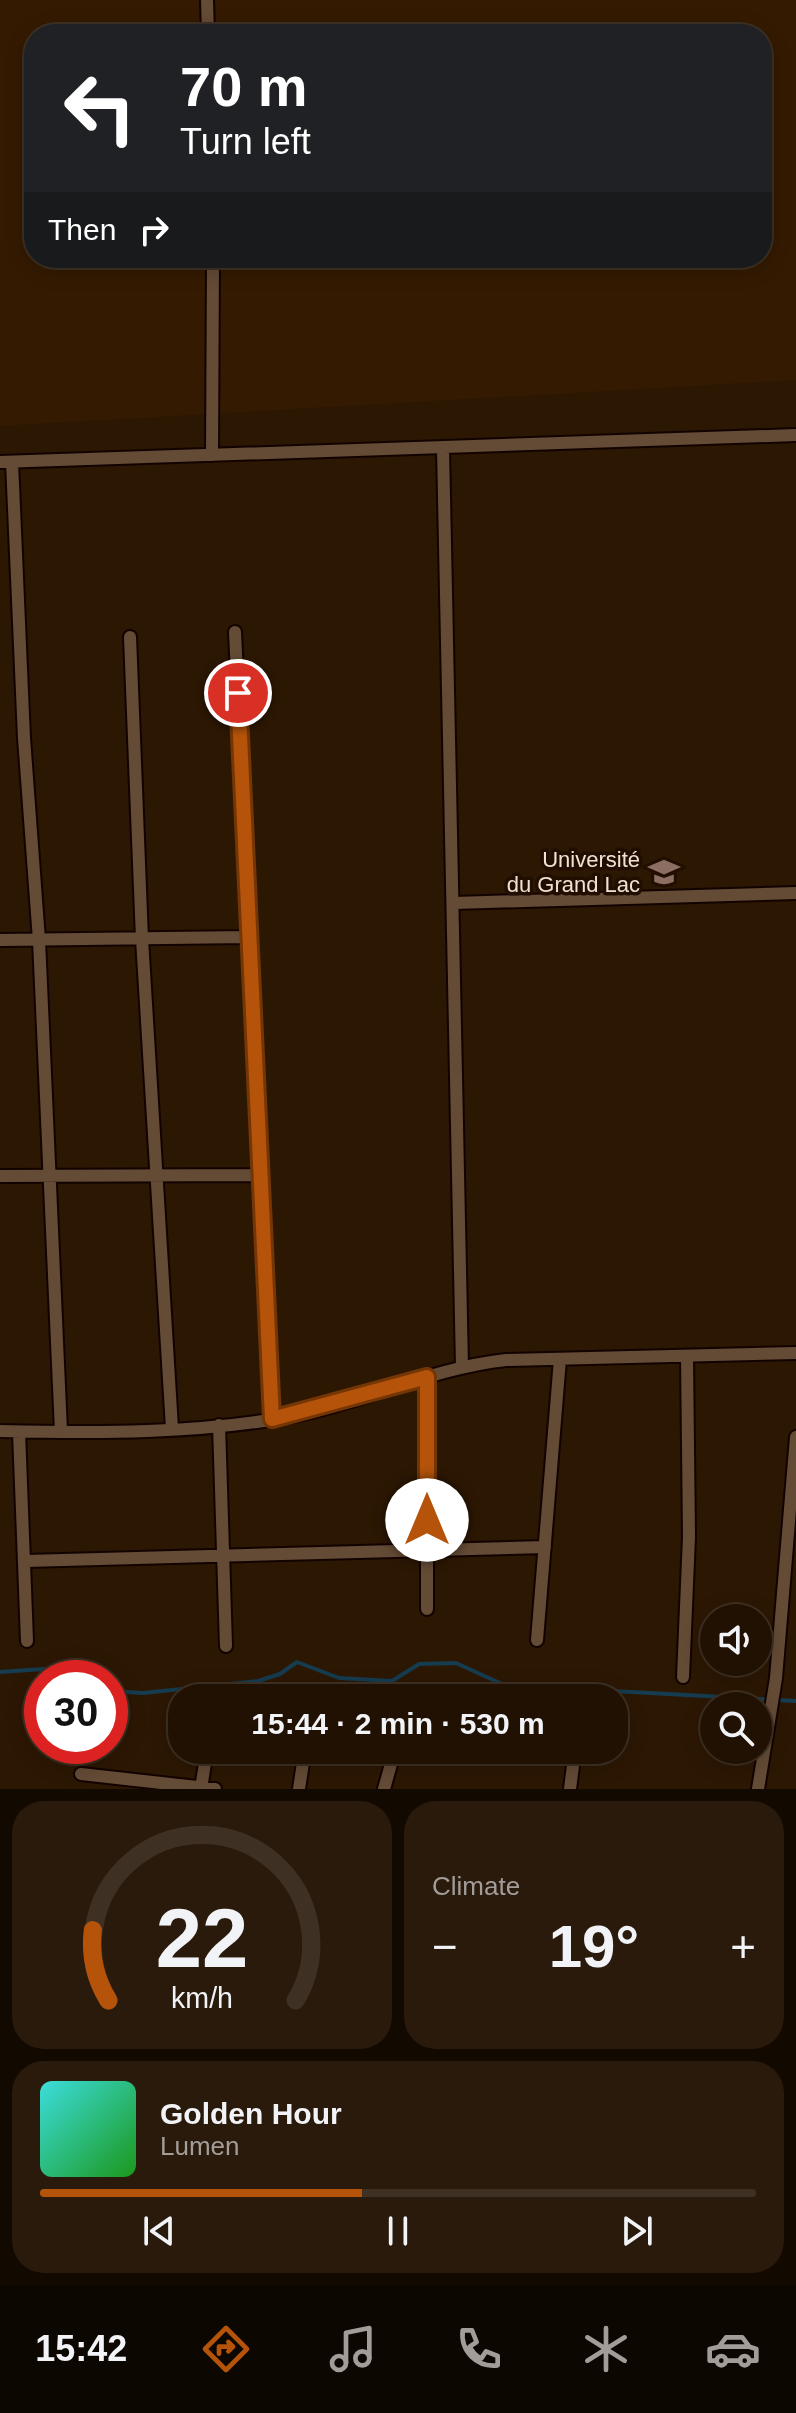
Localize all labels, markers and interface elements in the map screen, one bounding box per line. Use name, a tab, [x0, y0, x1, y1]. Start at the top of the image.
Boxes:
text: 70 m	[180, 55, 308, 118]
icon: left	[48, 56, 152, 160]
text: Turn left	[180, 121, 311, 162]
icon: right	[132, 208, 176, 252]
text: Then	[48, 213, 116, 246]
pin	[204, 659, 272, 727]
icon: arrive	[216, 671, 260, 715]
place label: Université du Grand Lac	[507, 847, 640, 897]
school or university icon: Université du Grand Lac	[647, 855, 681, 889]
position arrow	[385, 1478, 469, 1562]
map controls	[700, 1604, 772, 1764]
button: sound	[700, 1604, 772, 1676]
speed limit sign: 30	[24, 1660, 128, 1764]
button: search	[700, 1692, 772, 1764]
text: 15:44 · 2 min · 530 m	[251, 1707, 545, 1740]
text: Climate	[432, 1871, 520, 1901]
text: 22	[156, 1892, 248, 1985]
text: 19°	[549, 1913, 639, 1980]
text: −	[432, 1922, 458, 1971]
text: +	[730, 1922, 756, 1971]
text: km/h	[171, 1982, 233, 2014]
text: Golden Hour	[160, 2097, 342, 2130]
text: Lumen	[160, 2131, 240, 2161]
icon: previous	[137, 2209, 181, 2253]
icon: pause	[376, 2209, 420, 2253]
icon: next	[615, 2209, 659, 2253]
icon: directions	[198, 2321, 254, 2377]
icon: music	[325, 2321, 381, 2377]
icon: phone	[451, 2321, 507, 2377]
icon: climate	[578, 2321, 634, 2377]
icon: car	[705, 2321, 761, 2377]
text: 15:42	[35, 2328, 127, 2369]

